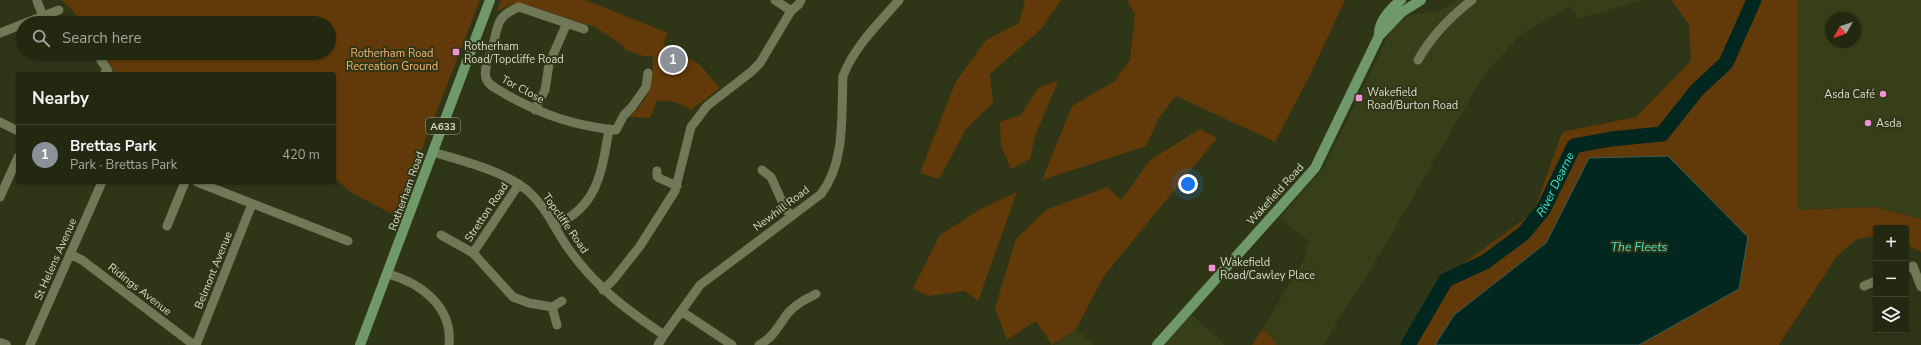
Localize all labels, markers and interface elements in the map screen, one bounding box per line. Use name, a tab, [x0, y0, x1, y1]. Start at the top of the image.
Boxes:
north arrow	[1825, 12, 1861, 48]
search box	[16, 16, 336, 60]
icon: search	[30, 27, 52, 49]
text: Search here	[62, 28, 142, 48]
place label: Rotherham Road/Topcliffe Road	[464, 39, 564, 67]
pin: 1	[660, 45, 686, 75]
park label: Rotherham Road Recreation Ground	[346, 46, 438, 74]
marker: Rotherham Road/Topcliffe Road	[451, 47, 461, 57]
street label: Tor Close	[499, 72, 547, 107]
place label: Wakefield Road/Burton Road	[1367, 85, 1458, 113]
text: Nearby	[32, 87, 89, 110]
place label: Asda Café	[1824, 87, 1875, 102]
marker: Asda Café	[1878, 89, 1888, 99]
marker: Wakefield Road/Burton Road	[1354, 93, 1364, 103]
place label: Asda	[1876, 116, 1902, 131]
road number: A633	[426, 118, 460, 134]
marker: Asda	[1863, 118, 1873, 128]
text: Brettas Park	[70, 136, 156, 156]
text: 1	[41, 146, 49, 164]
text: 420 m	[282, 146, 320, 164]
water label: River Dearne	[1533, 149, 1578, 220]
street label: Rotherham Road	[385, 150, 428, 233]
text: Park · Brettas Park	[70, 156, 177, 174]
street label: Wakefield Road	[1244, 160, 1307, 229]
your location	[1178, 174, 1198, 194]
street label: Stretton Road	[461, 180, 512, 245]
street label: Newhill Road	[750, 182, 813, 235]
street label: Topcliffe Road	[539, 190, 592, 256]
street label: St Helens Avenue	[31, 216, 80, 303]
map controls	[1873, 225, 1909, 333]
button: +	[1873, 225, 1909, 261]
street label: Belmont Avenue	[191, 229, 236, 311]
water label: The Fleets	[1611, 239, 1667, 255]
place label: Wakefield Road/Cawley Place	[1220, 255, 1315, 283]
street label: Ridings Avenue	[105, 260, 175, 319]
button: −	[1873, 261, 1909, 297]
marker: Wakefield Road/Cawley Place	[1207, 263, 1217, 273]
button: layers	[1873, 297, 1909, 333]

